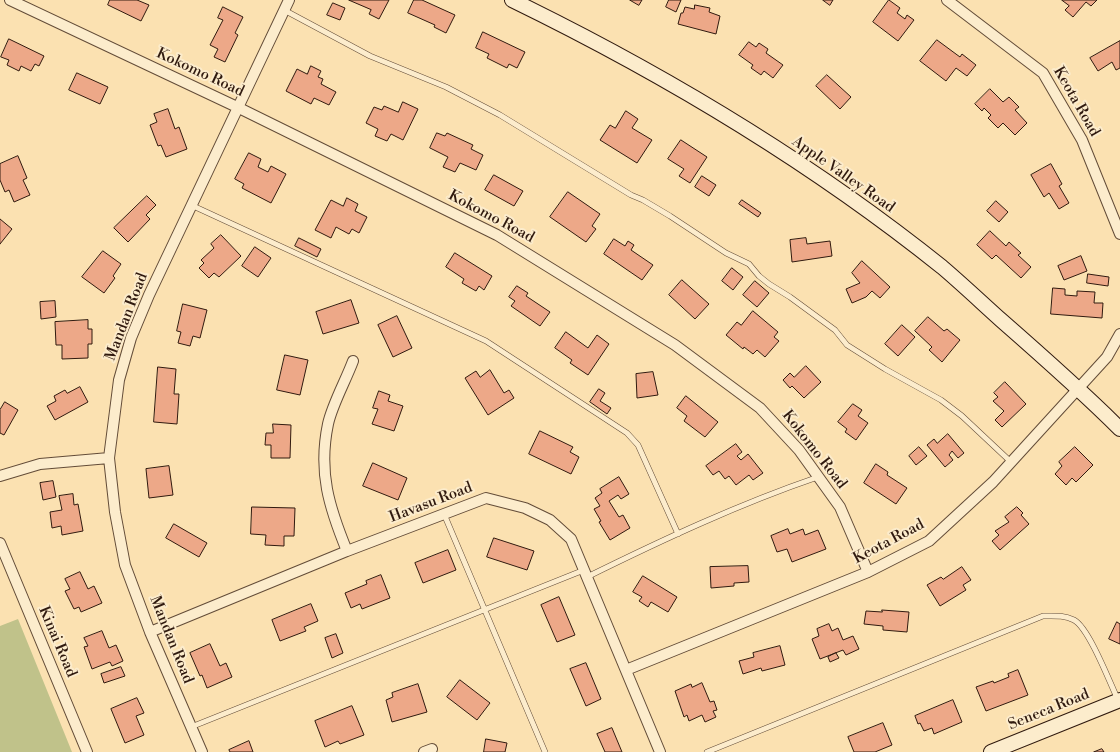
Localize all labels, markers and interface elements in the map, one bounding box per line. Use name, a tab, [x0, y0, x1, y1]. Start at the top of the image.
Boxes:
street label: Kokomo Road	[153, 45, 247, 101]
street label: Keota Road	[1049, 64, 1103, 140]
street label: Apple Valley Road	[788, 133, 898, 217]
street label: Kokomo Road	[445, 187, 537, 247]
street label: Mandan Road	[102, 270, 152, 364]
street label: Kokomo Road	[778, 407, 850, 493]
street label: Havasu Road	[387, 479, 475, 527]
street label: Keota Road	[850, 516, 928, 568]
street label: Mandan Road	[145, 594, 197, 686]
street label: Kinai Road	[34, 604, 80, 680]
street label: Seneca Road	[1006, 686, 1092, 734]

